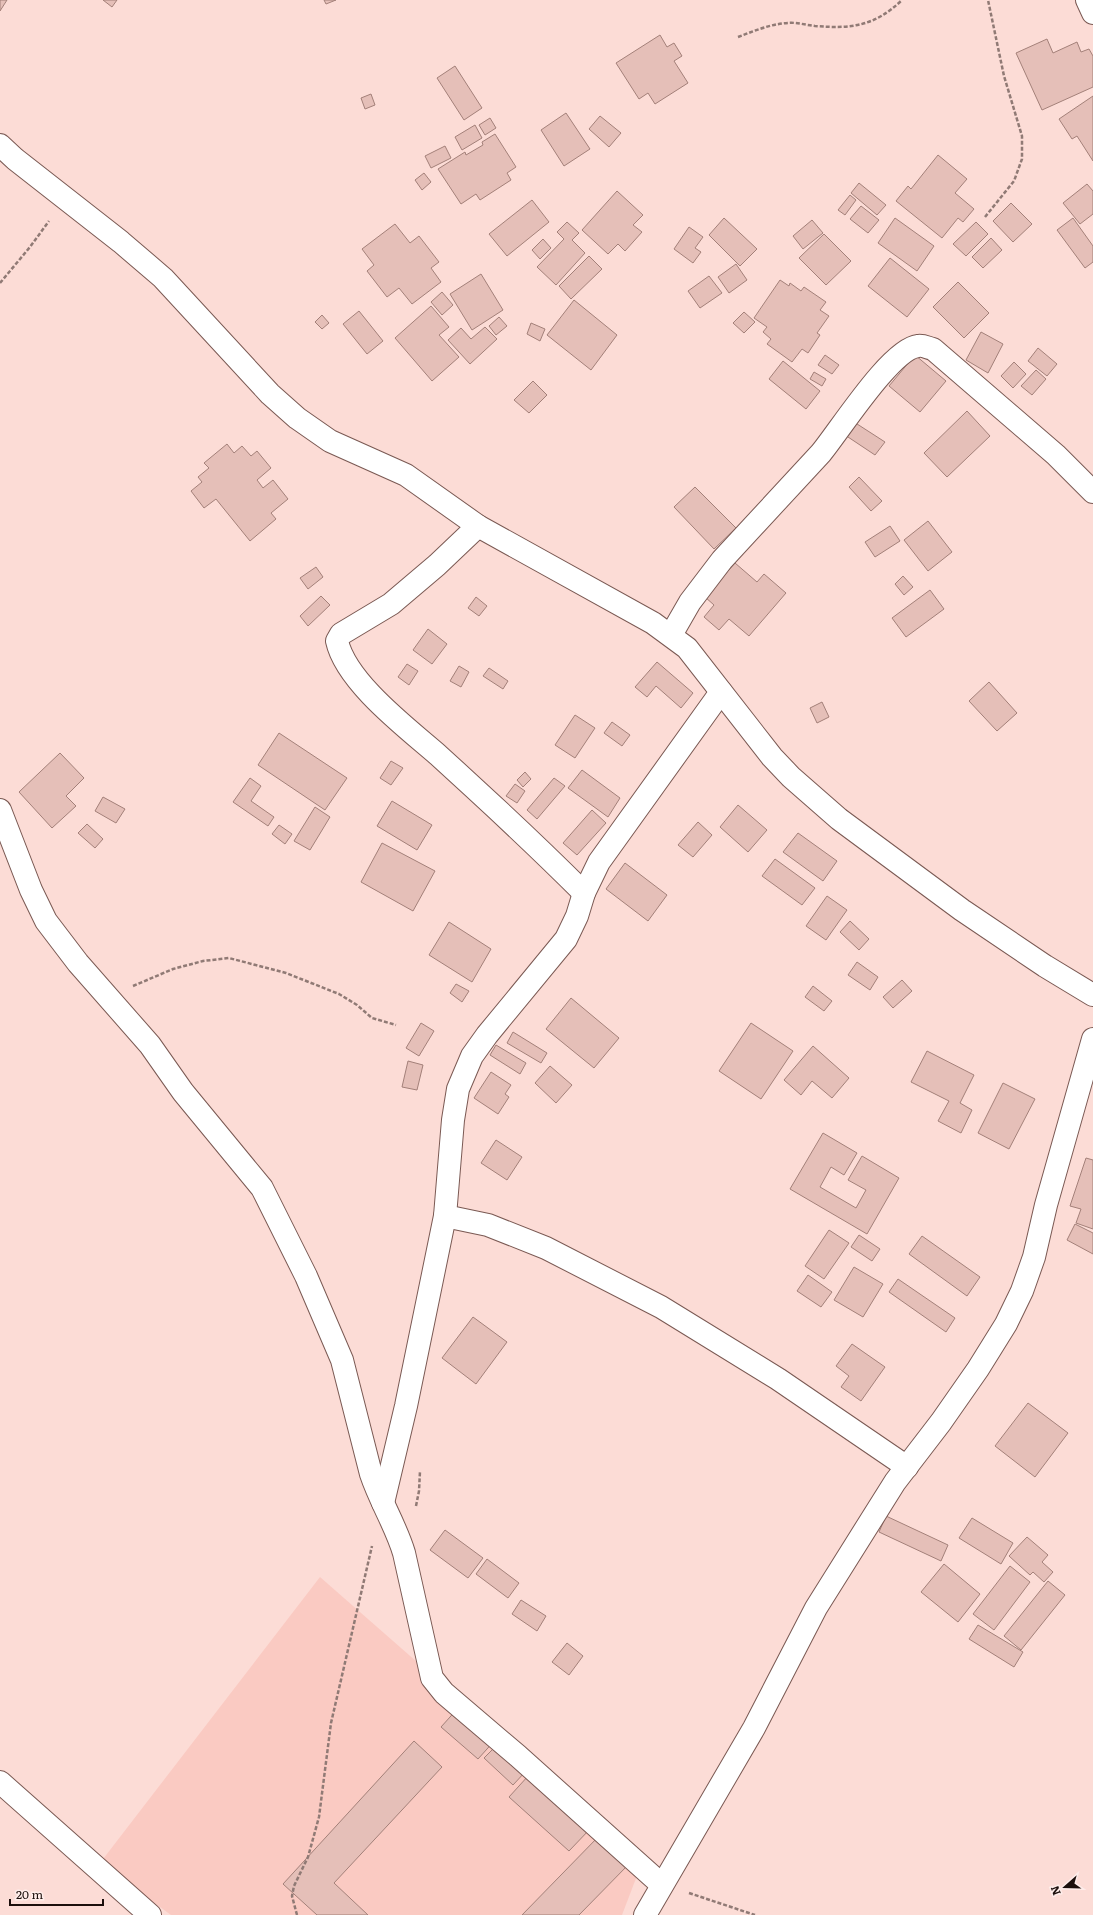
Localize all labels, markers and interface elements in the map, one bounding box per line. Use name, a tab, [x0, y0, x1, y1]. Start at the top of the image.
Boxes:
north arrow	[1045, 1867, 1085, 1907]
scale bar	[10, 1881, 103, 1907]
text: N	[1046, 1884, 1064, 1898]
text: 20 m	[16, 1885, 43, 1903]

